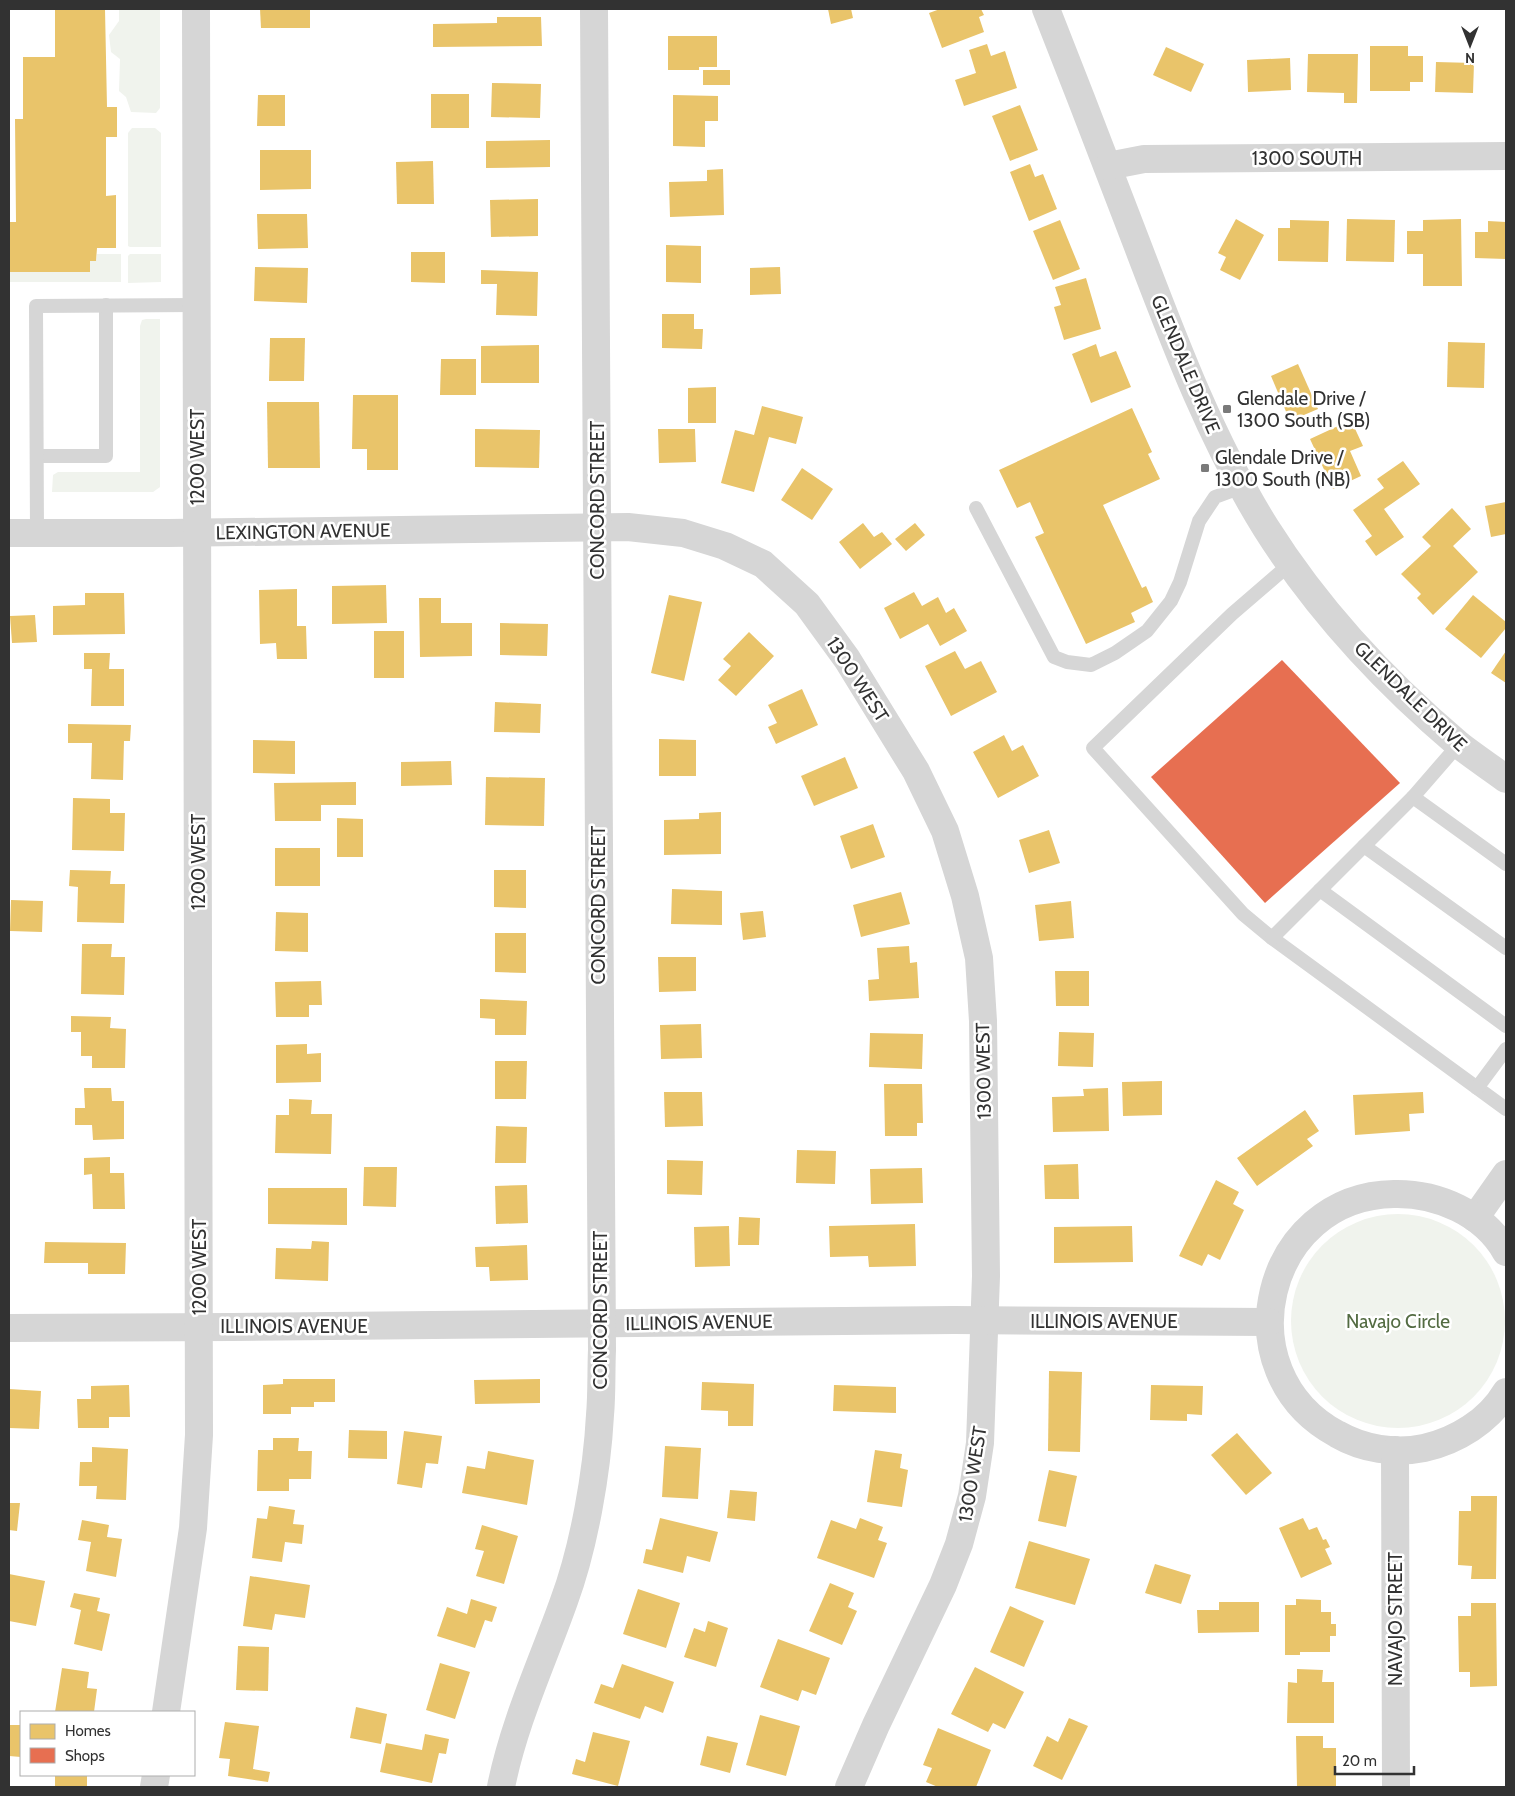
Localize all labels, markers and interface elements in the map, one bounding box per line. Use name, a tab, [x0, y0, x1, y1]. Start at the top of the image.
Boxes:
north arrow	[1445, 20, 1495, 70]
text: N	[1465, 49, 1475, 67]
street label: 1300 SOUTH	[1252, 147, 1362, 170]
street label: GLENDALE DRIVE	[1146, 292, 1225, 437]
place label: Glendale Drive / 1300 South (SB)	[1237, 387, 1370, 432]
marker: Glendale Drive / 1300 South (SB)	[1221, 403, 1233, 415]
street label: 1200 WEST	[186, 409, 209, 505]
street label: CONCORD STREET	[586, 421, 609, 579]
place label: Glendale Drive / 1300 South (NB)	[1215, 446, 1351, 491]
marker: Glendale Drive / 1300 South (NB)	[1199, 462, 1211, 474]
street label: LEXINGTON AVENUE	[215, 518, 391, 545]
street label: 1300 WEST	[822, 632, 894, 726]
street label: GLENDALE DRIVE	[1349, 637, 1472, 756]
street label: 1200 WEST	[187, 814, 210, 910]
street label: CONCORD STREET	[587, 826, 610, 984]
street label: 1300 WEST	[971, 1022, 996, 1120]
street label: 1200 WEST	[188, 1219, 211, 1315]
street label: CONCORD STREET	[589, 1231, 612, 1389]
street label: ILLINOIS AVENUE	[625, 1310, 773, 1335]
street label: ILLINOIS AVENUE	[1030, 1310, 1178, 1333]
park label: Navajo Circle	[1346, 1310, 1450, 1333]
street label: ILLINOIS AVENUE	[220, 1315, 368, 1338]
street label: 1300 WEST	[954, 1424, 991, 1524]
street label: NAVAJO STREET	[1384, 1552, 1407, 1686]
legend	[20, 1711, 195, 1776]
text: Homes	[65, 1722, 111, 1740]
scale bar	[1335, 1744, 1414, 1776]
text: Shops	[65, 1747, 105, 1765]
text: 20 m	[1342, 1752, 1377, 1770]

